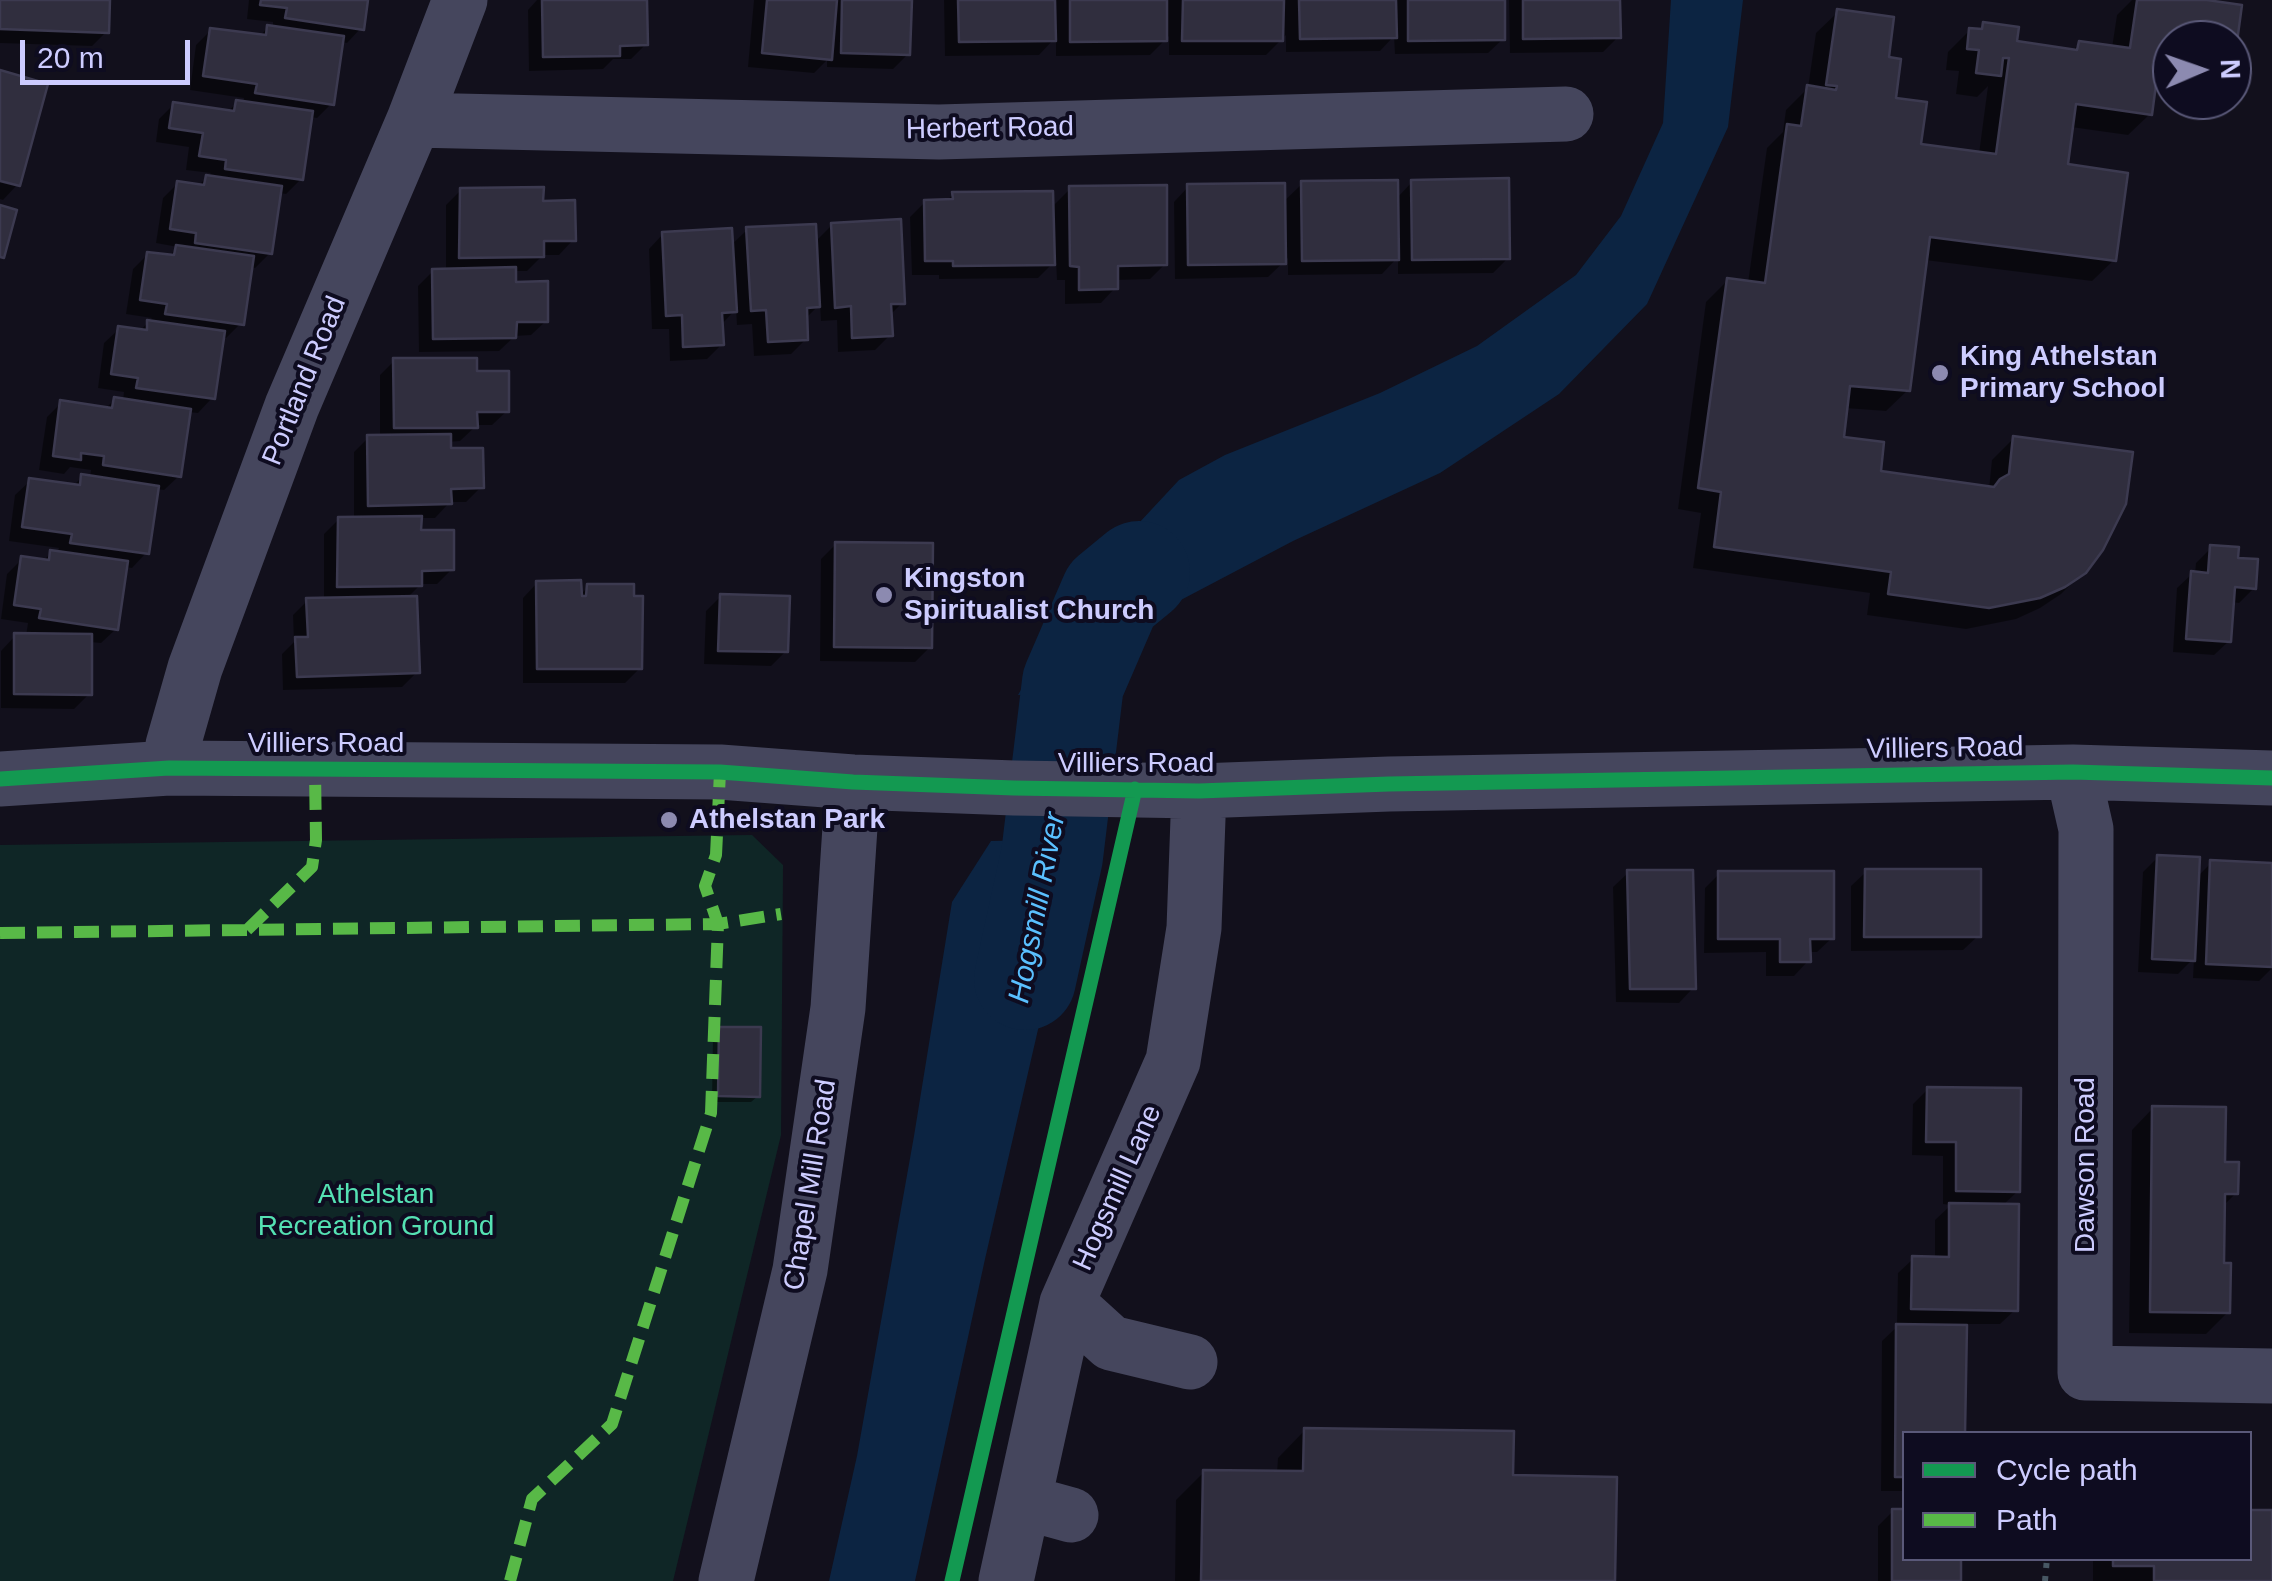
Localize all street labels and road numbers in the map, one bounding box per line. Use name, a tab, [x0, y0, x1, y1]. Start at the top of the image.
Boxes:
street label: Herbert Road	[906, 111, 1074, 147]
street label: Portland Road	[256, 292, 354, 470]
street label: Villiers Road	[248, 727, 404, 761]
street label: Villiers Road	[1866, 731, 2024, 767]
street label: Villiers Road	[1058, 747, 1214, 781]
street label: Chapel Mill Road	[778, 1077, 844, 1293]
street label: Dawson Road	[2069, 1077, 2103, 1253]
street label: Hogsmill Lane	[1067, 1100, 1169, 1276]

